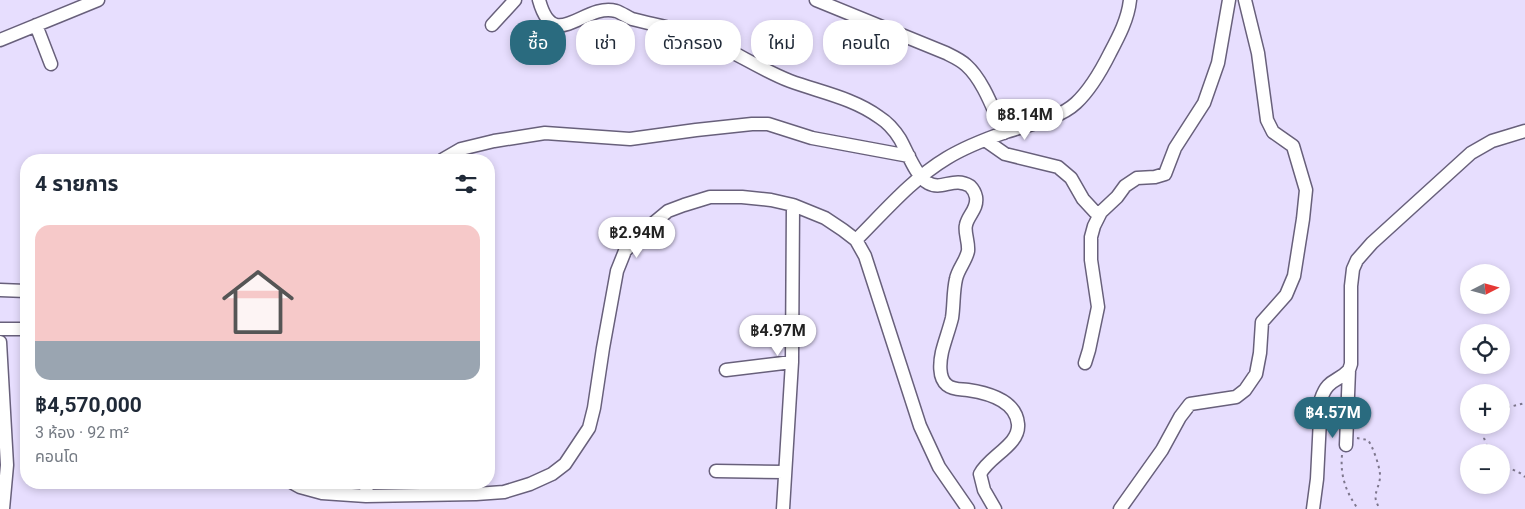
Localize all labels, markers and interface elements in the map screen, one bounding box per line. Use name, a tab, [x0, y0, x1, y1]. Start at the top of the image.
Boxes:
chip: ซื้อ	[510, 20, 566, 65]
chip: เช่า	[576, 20, 635, 65]
chip: ตัวกรอง	[645, 20, 741, 65]
chip: ใหม่	[751, 20, 813, 65]
chip: คอนโด	[823, 20, 908, 65]
pin: ฿8.14M	[984, 98, 1066, 141]
text: ฿8.14M	[997, 105, 1053, 124]
icon: filters	[452, 170, 480, 198]
text: 4 รายการ	[35, 172, 118, 196]
pin: ฿2.94M	[596, 216, 678, 259]
text: ฿2.94M	[609, 223, 665, 242]
icon: home	[213, 257, 303, 347]
north arrow	[1460, 264, 1510, 314]
map controls	[1460, 264, 1510, 494]
pin: ฿4.97M	[737, 314, 819, 357]
text: ฿4.97M	[750, 321, 806, 340]
button: locate	[1460, 324, 1510, 374]
button: +	[1460, 384, 1510, 434]
text: ฿4,570,000	[35, 393, 142, 417]
pin: ฿4.57M	[1292, 396, 1374, 439]
text: ฿4.57M	[1305, 403, 1361, 422]
text: 3 ห้อง · 92 m²	[35, 423, 129, 442]
button: −	[1460, 444, 1510, 494]
text: คอนโด	[35, 447, 78, 466]

